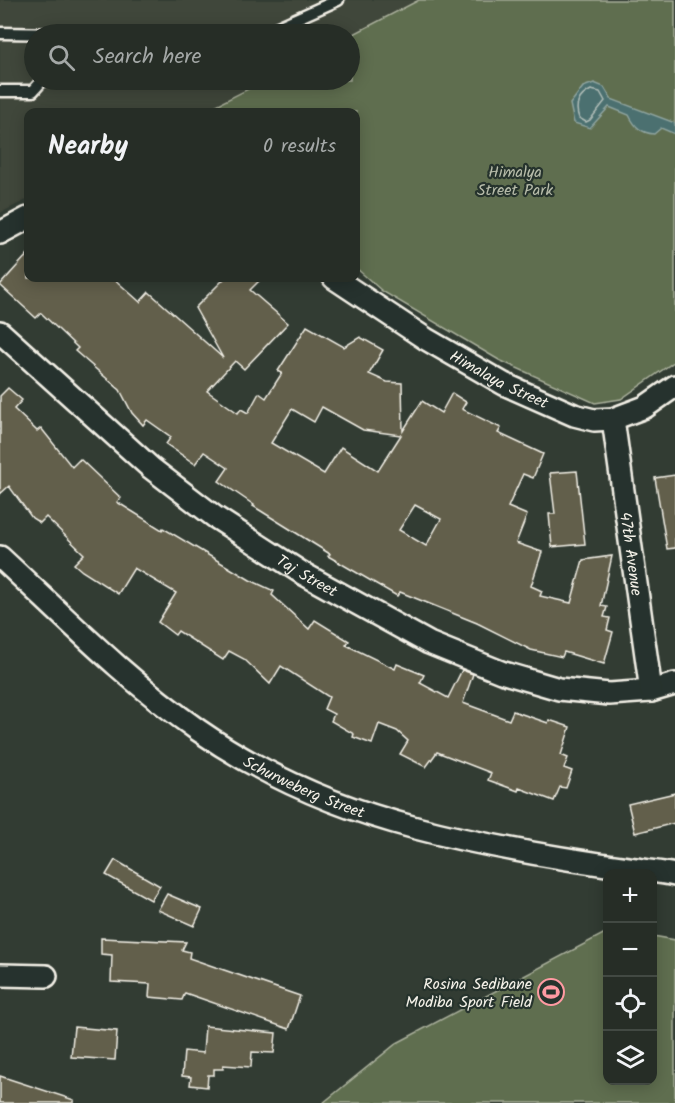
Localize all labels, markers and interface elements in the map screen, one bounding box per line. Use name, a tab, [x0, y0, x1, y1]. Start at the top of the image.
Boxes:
search box	[24, 24, 360, 90]
text: Search here	[93, 40, 201, 75]
icon: search	[45, 41, 78, 74]
text: Nearby	[48, 126, 128, 168]
text: 0 results	[263, 131, 336, 163]
park label: Himalya Street Park	[477, 160, 553, 203]
street label: Himalaya Street	[445, 344, 553, 416]
street label: 47th Avenue	[612, 510, 649, 598]
street label: Taj Street	[271, 549, 342, 605]
street label: Schurweberg Street	[238, 750, 369, 826]
map controls	[603, 869, 657, 1085]
button: +	[603, 869, 657, 923]
button: −	[603, 923, 657, 977]
place label: Rosina Sedibane Modiba Sport Field	[405, 972, 533, 1015]
sports icon: Rosina Sedibane Modiba Sport Field	[536, 977, 566, 1007]
button: locate	[603, 977, 657, 1031]
button: layers	[603, 1031, 657, 1085]

